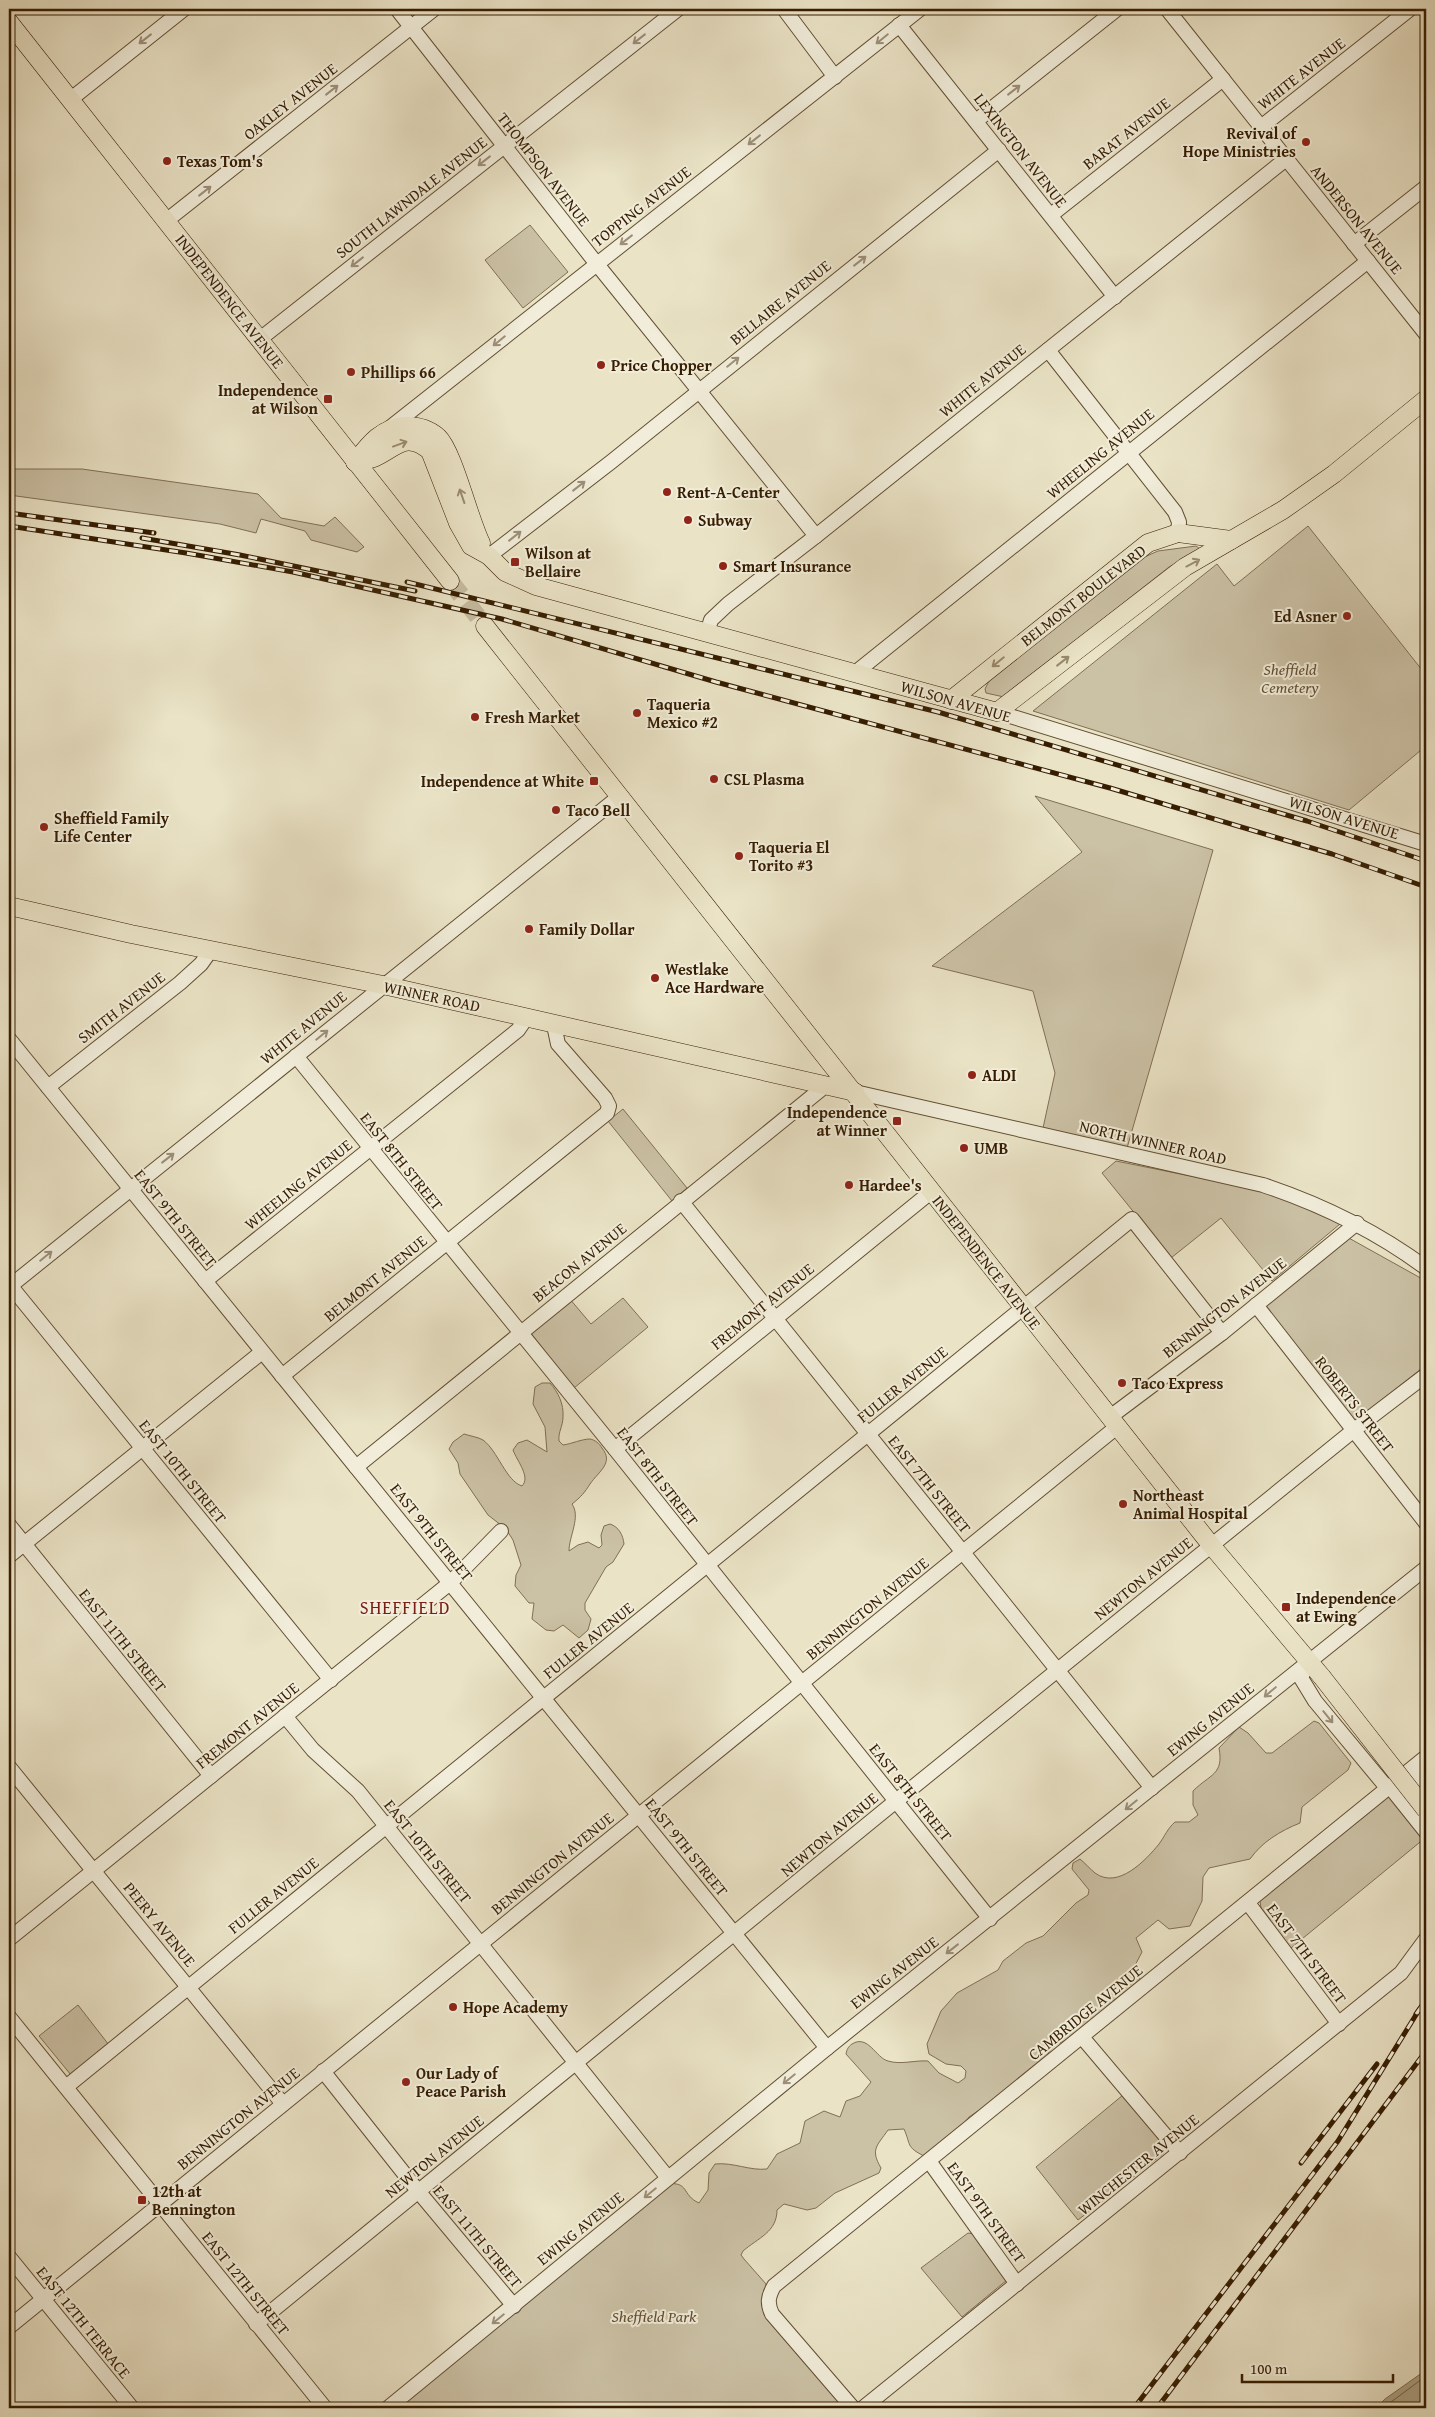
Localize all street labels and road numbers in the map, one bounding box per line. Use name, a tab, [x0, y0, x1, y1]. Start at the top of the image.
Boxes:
street label: WHITE AVENUE	[1252, 31, 1350, 115]
street label: OAKLEY AVENUE	[238, 57, 342, 145]
street label: LEXINGTON AVENUE	[969, 88, 1073, 212]
street label: BARAT AVENUE	[1077, 91, 1175, 175]
street label: THOMPSON AVENUE	[492, 107, 596, 231]
street label: SOUTH LAWNDALE AVENUE	[330, 130, 492, 264]
street label: TOPPING AVENUE	[586, 159, 696, 253]
street label: ANDERSON AVENUE	[1305, 159, 1409, 279]
street label: INDEPENDENCE AVENUE	[170, 229, 290, 373]
street label: BELLAIRE AVENUE	[724, 254, 836, 350]
street label: WHITE AVENUE	[933, 337, 1031, 423]
street label: WHEELING AVENUE	[1041, 402, 1159, 504]
street label: BELMONT BOULEVARD	[1015, 538, 1151, 652]
street label: WILSON AVENUE	[898, 674, 1014, 728]
street label: WILSON AVENUE	[1286, 789, 1402, 845]
street label: SMITH AVENUE	[72, 965, 170, 1049]
street label: WINNER ROAD	[381, 974, 483, 1018]
street label: WHITE AVENUE	[254, 984, 352, 1070]
street label: EAST 8TH STREET	[355, 1107, 449, 1215]
street label: NORTH WINNER ROAD	[1077, 1113, 1229, 1171]
street label: WHEELING AVENUE	[239, 1133, 357, 1235]
street label: EAST 9TH STREET	[129, 1164, 223, 1272]
street label: INDEPENDENCE AVENUE	[927, 1190, 1047, 1334]
street label: BEACON AVENUE	[527, 1216, 631, 1308]
street label: BELMONT AVENUE	[318, 1229, 432, 1327]
street label: BENNINGTON AVENUE	[1157, 1251, 1291, 1363]
street label: FREMONT AVENUE	[705, 1257, 819, 1355]
street label: FULLER AVENUE	[851, 1340, 953, 1428]
street label: ROBERTS STREET	[1310, 1351, 1400, 1457]
street label: EAST 10TH STREET	[133, 1414, 233, 1528]
street label: EAST 8TH STREET	[612, 1421, 704, 1531]
street label: EAST 7TH STREET	[883, 1430, 977, 1538]
street label: EAST 9TH STREET	[385, 1478, 479, 1586]
street label: NEWTON AVENUE	[1088, 1531, 1198, 1625]
street label: BENNINGTON AVENUE	[801, 1551, 933, 1665]
street label: EAST 11TH STREET	[73, 1583, 173, 1697]
street label: FULLER AVENUE	[537, 1596, 639, 1684]
street label: FREMONT AVENUE	[190, 1676, 304, 1774]
street label: EWING AVENUE	[1161, 1676, 1259, 1762]
street label: EAST 8TH STREET	[864, 1738, 958, 1846]
street label: NEWTON AVENUE	[775, 1786, 883, 1882]
street label: EAST 9TH STREET	[640, 1793, 734, 1901]
street label: EAST 10TH STREET	[378, 1794, 478, 1908]
street label: BENNINGTON AVENUE	[486, 1806, 618, 1920]
street label: FULLER AVENUE	[222, 1851, 324, 1939]
street label: PEERY AVENUE	[118, 1876, 202, 1972]
street label: EAST 7TH STREET	[1261, 1898, 1353, 2008]
street label: EWING AVENUE	[845, 1930, 943, 2014]
street label: CAMBRIDGE AVENUE	[1023, 1958, 1147, 2066]
street label: BENNINGTON AVENUE	[172, 2061, 304, 2175]
street label: WINCHESTER AVENUE	[1072, 2107, 1204, 2221]
street label: NEWTON AVENUE	[379, 2109, 489, 2203]
street label: EAST 9TH STREET	[942, 2156, 1032, 2268]
street label: EAST 11TH STREET	[428, 2179, 528, 2293]
street label: EWING AVENUE	[531, 2185, 629, 2271]
street label: EAST 12TH STREET	[196, 2226, 296, 2340]
street label: EAST 12TH TERRACE	[31, 2261, 137, 2383]

